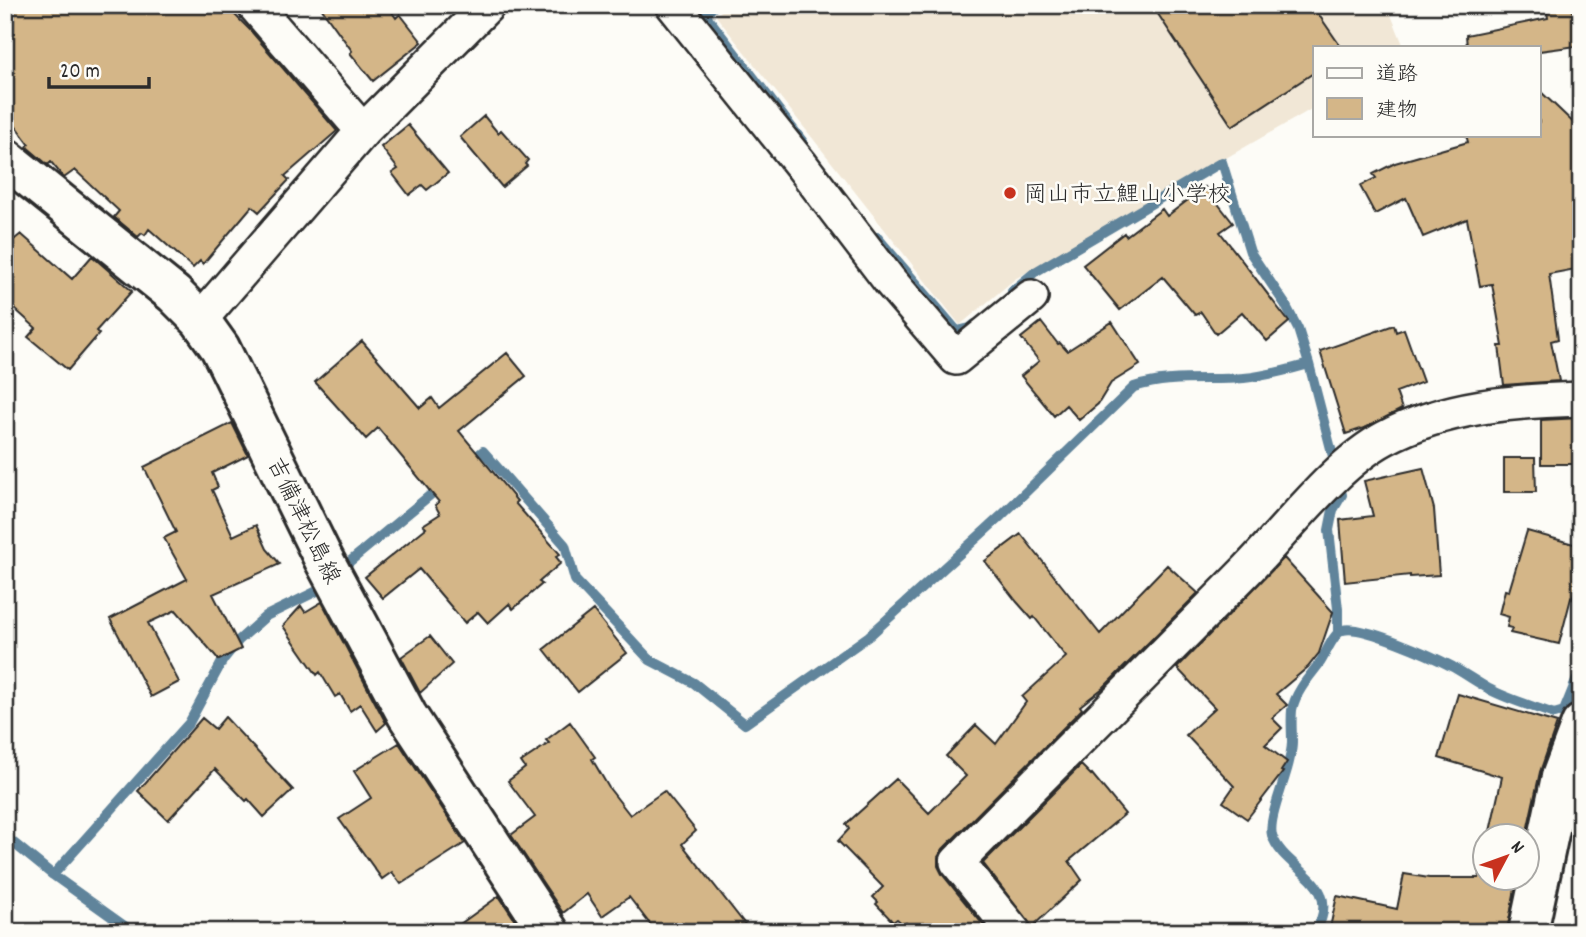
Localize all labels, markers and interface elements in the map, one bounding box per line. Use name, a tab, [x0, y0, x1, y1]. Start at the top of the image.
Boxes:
scale bar	[49, 46, 149, 90]
legend	[1313, 46, 1540, 136]
text: 20 m	[60, 58, 100, 88]
text: 道路	[1376, 61, 1418, 91]
text: 建物	[1376, 97, 1418, 127]
place label: 岡山市立鯉山小学校	[1024, 180, 1231, 213]
marker: 岡山市立鯉山小学校	[1002, 185, 1018, 201]
street label: 吉備津松島線	[257, 452, 347, 591]
north arrow	[1470, 822, 1540, 892]
text: N	[1503, 836, 1529, 861]

